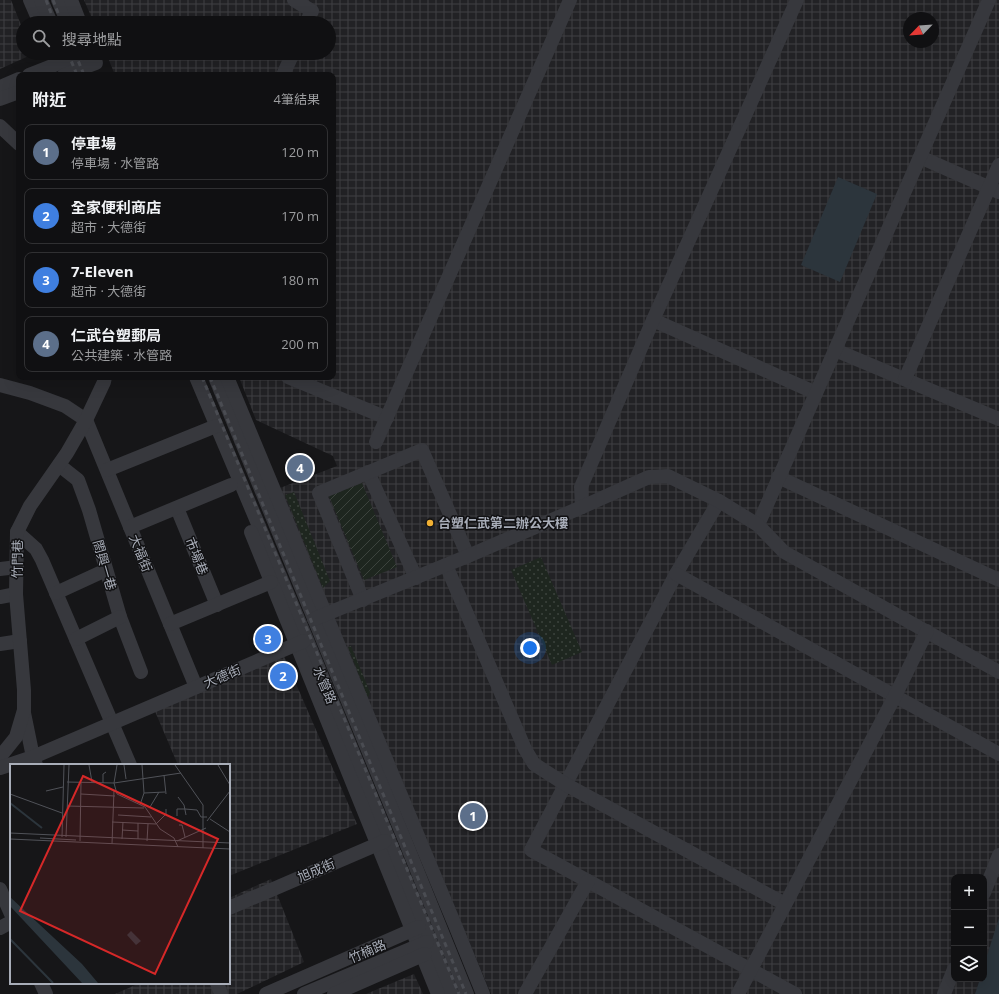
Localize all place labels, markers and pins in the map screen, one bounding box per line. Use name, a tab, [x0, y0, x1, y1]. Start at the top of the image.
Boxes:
pin: 4	[287, 453, 313, 483]
place label: 台塑仁武第二辦公大樓	[438, 514, 568, 532]
marker: 台塑仁武第二辦公大樓	[425, 518, 435, 528]
pin: 3	[255, 624, 281, 654]
pin: 2	[270, 661, 296, 691]
pin: 1	[460, 801, 486, 831]

